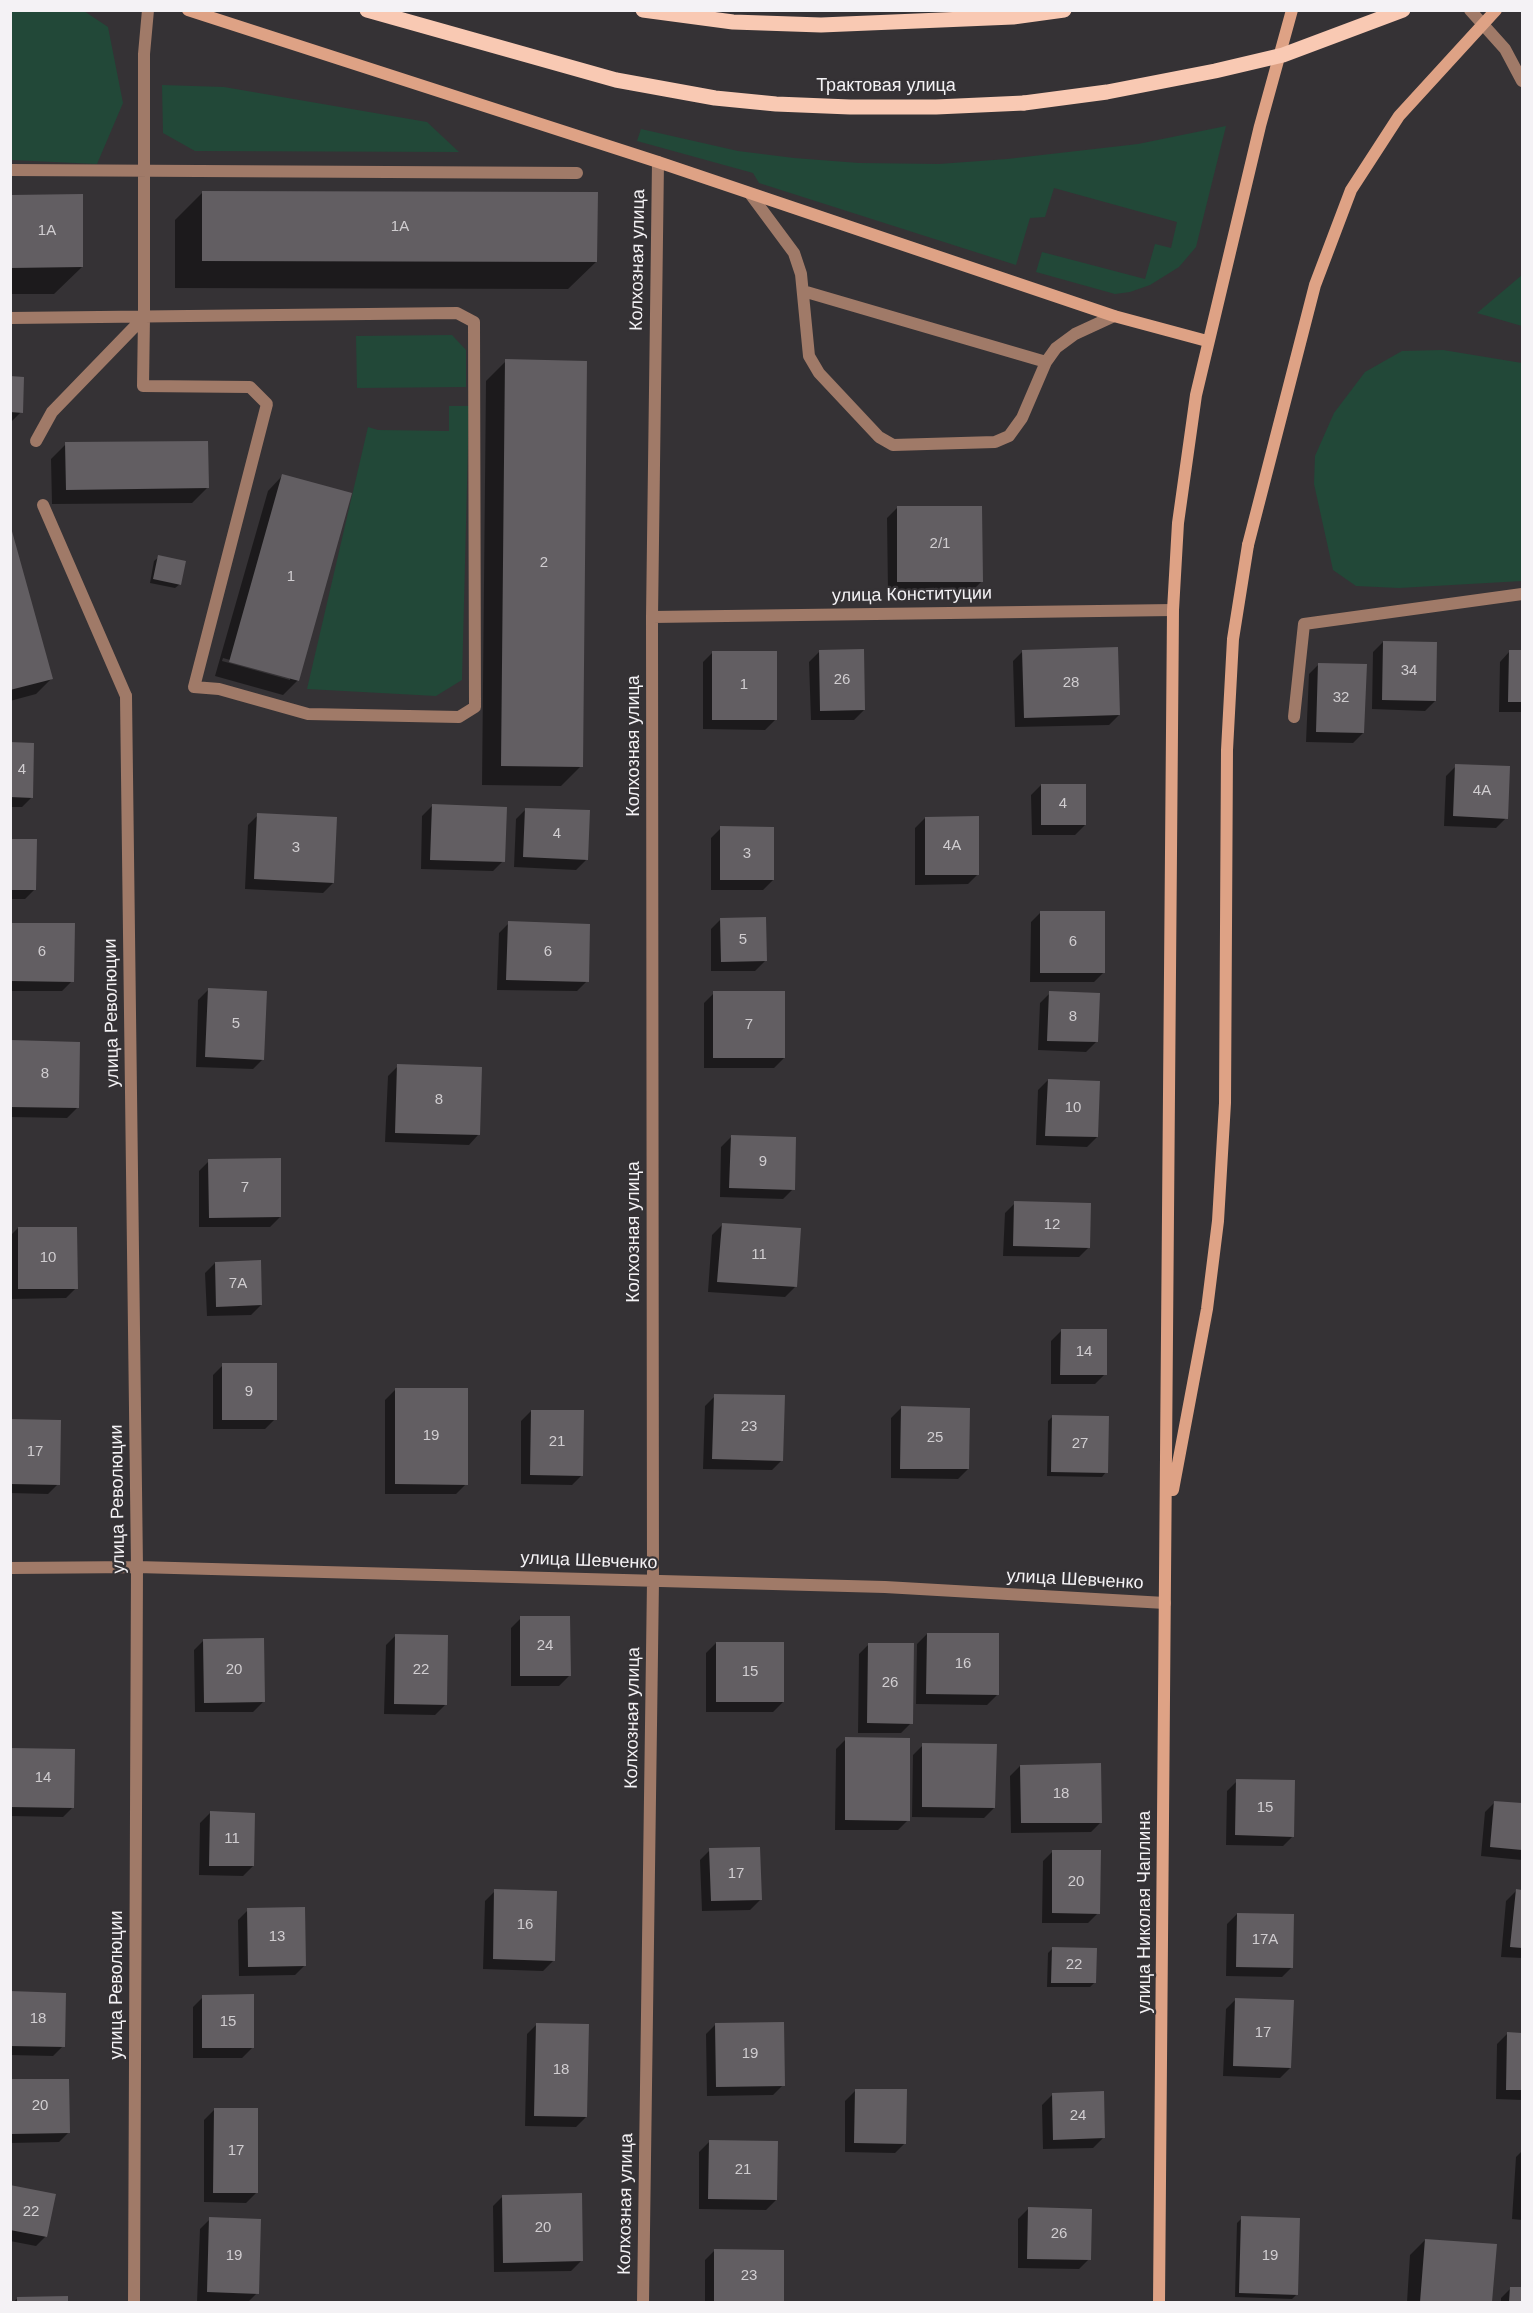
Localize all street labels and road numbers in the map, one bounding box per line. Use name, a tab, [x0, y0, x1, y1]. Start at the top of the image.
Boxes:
street label: Трактовая улица	[816, 75, 956, 97]
street label: Колхозная улица	[626, 189, 650, 331]
street label: улица Конституции	[832, 583, 992, 607]
street label: Колхозная улица	[623, 675, 645, 817]
street label: улица Революции	[100, 938, 124, 1088]
street label: Колхозная улица	[623, 1161, 645, 1303]
street label: улица Революции	[106, 1424, 130, 1574]
street label: улица Шевченко	[520, 1548, 658, 1574]
street label: улица Шевченко	[1006, 1566, 1144, 1594]
street label: Колхозная улица	[621, 1647, 645, 1789]
street label: улица Николая Чаплина	[1134, 1811, 1156, 2013]
street label: улица Революции	[106, 1910, 128, 2060]
street label: Колхозная улица	[614, 2133, 638, 2275]

